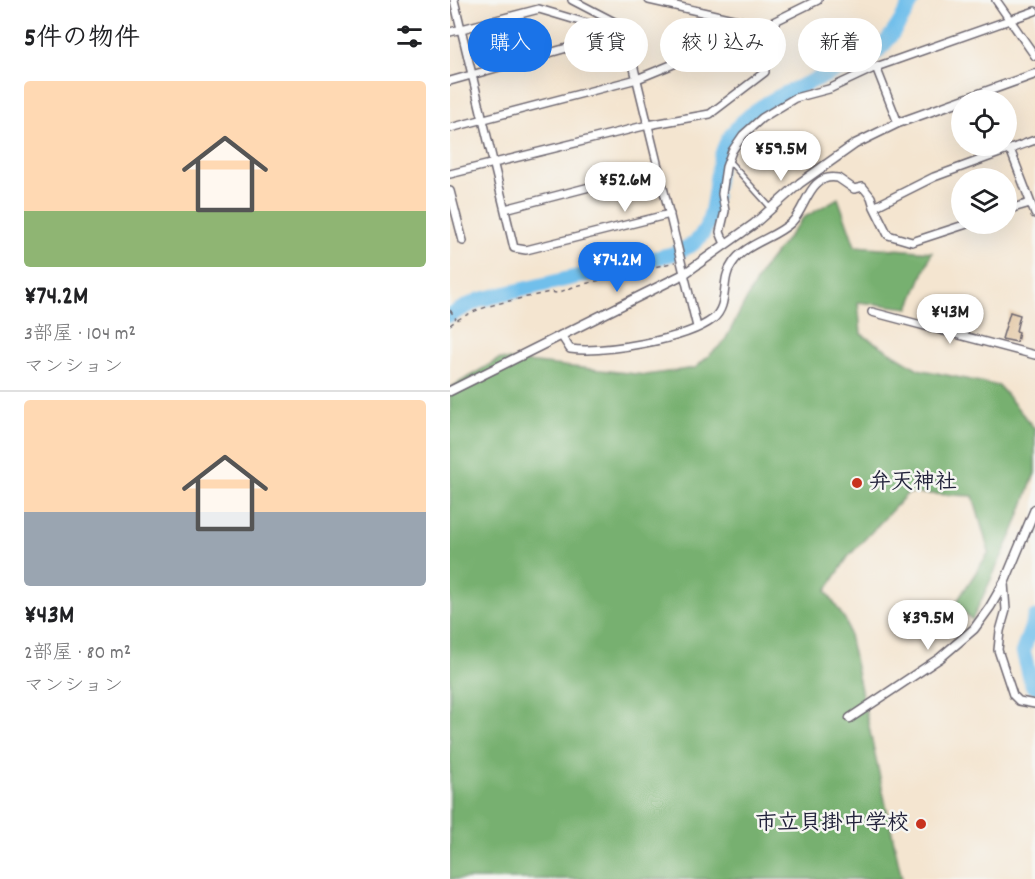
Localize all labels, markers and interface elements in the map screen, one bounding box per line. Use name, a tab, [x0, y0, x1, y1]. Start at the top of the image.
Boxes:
chip: 購入	[468, 18, 552, 72]
chip: 賃貸	[564, 18, 648, 72]
chip: 絞り込み	[660, 18, 786, 72]
chip: 新着	[798, 18, 882, 72]
icon: filters	[393, 20, 426, 53]
text: 5件の物件	[24, 21, 140, 58]
map controls	[951, 90, 1017, 234]
button: locate	[951, 90, 1017, 156]
icon: home	[171, 120, 279, 228]
pin: ¥59.5M	[732, 131, 830, 182]
text: ¥59.5M	[755, 136, 807, 164]
pin: ¥52.6M	[576, 162, 674, 213]
text: ¥52.6M	[599, 167, 651, 195]
button: layers	[951, 168, 1017, 234]
pin: ¥74.2M	[568, 242, 666, 293]
text: ¥74.2M	[592, 247, 642, 275]
text: ¥74.2M	[24, 279, 88, 316]
pin: ¥43M	[914, 294, 986, 345]
text: ¥43M	[931, 299, 969, 327]
text: 3部屋 · 104 m²	[24, 321, 136, 349]
text: マンション	[24, 354, 123, 382]
icon: home	[171, 439, 279, 547]
place label: 弁天神社	[869, 468, 957, 499]
marker: 弁天神社	[850, 476, 864, 490]
text: ¥43M	[24, 598, 74, 635]
pin: ¥39.5M	[879, 600, 977, 651]
text: ¥39.5M	[902, 605, 954, 633]
text: 2部屋 · 80 m²	[24, 640, 131, 668]
text: マンション	[24, 673, 123, 701]
place label: 市立貝掛中学校	[755, 809, 909, 840]
marker: 市立貝掛中学校	[914, 817, 928, 831]

